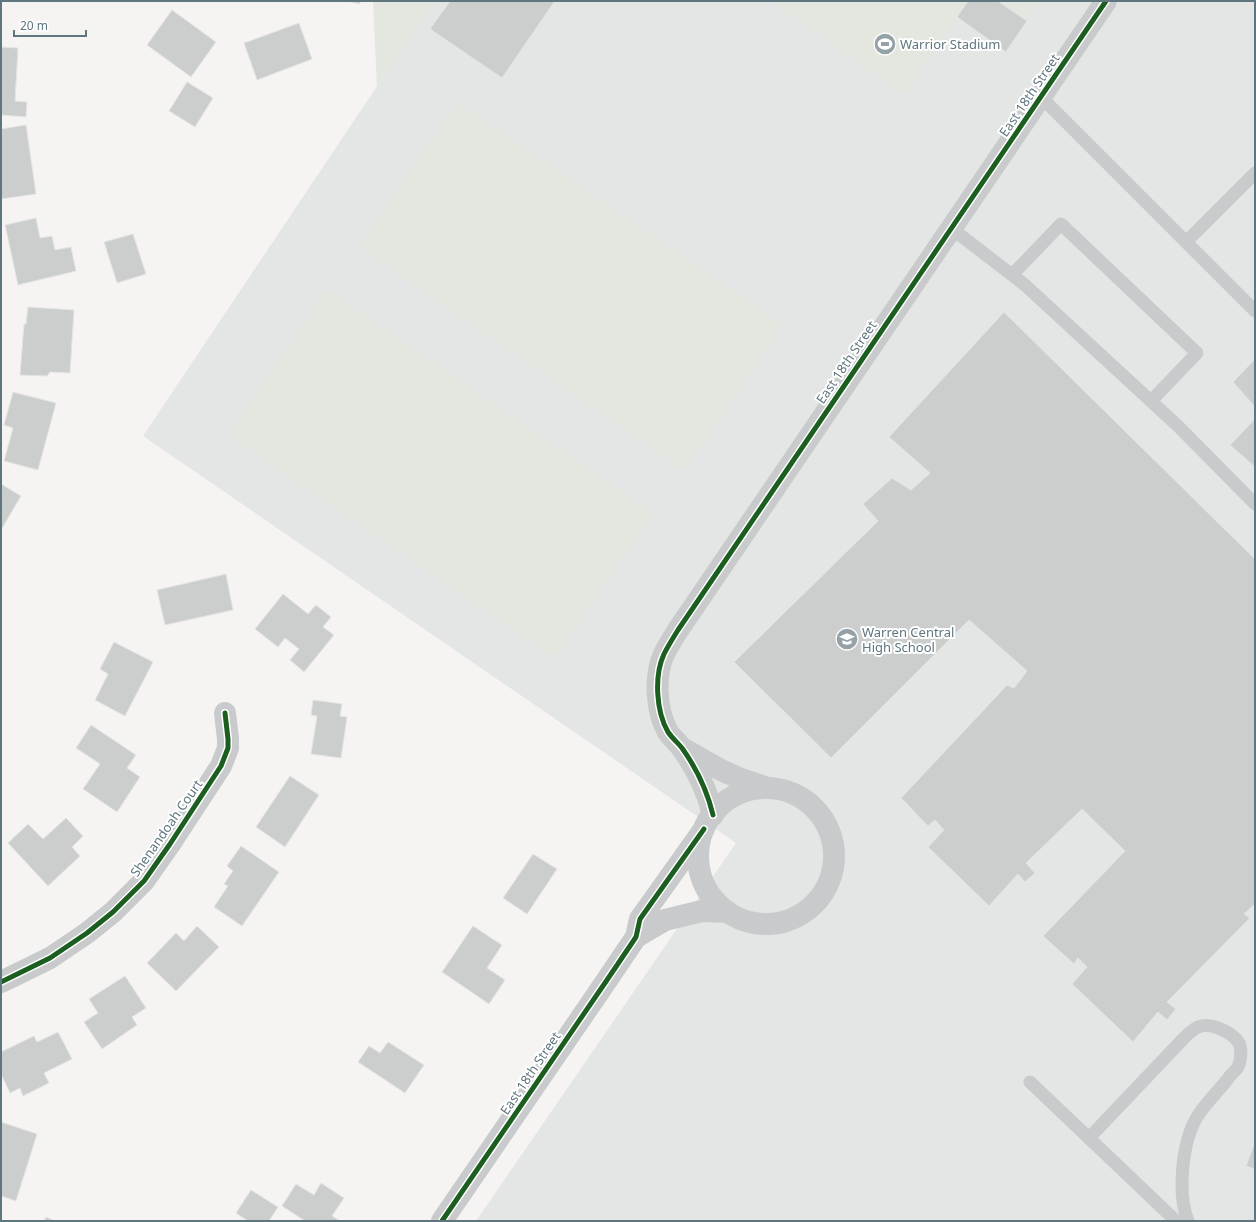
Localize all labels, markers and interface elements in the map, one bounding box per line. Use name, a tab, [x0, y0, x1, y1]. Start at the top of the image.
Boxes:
scale bar	[14, 12, 86, 38]
text: 20 m	[20, 17, 48, 34]
sports icon: Warrior Stadium	[872, 31, 898, 57]
place label: Warrior Stadium	[900, 35, 1001, 53]
street label: East 18th Street	[995, 50, 1063, 140]
street label: East 18th Street	[812, 317, 880, 407]
place label: Warren Central High School	[862, 623, 954, 656]
school or university icon: Warren Central High School	[834, 626, 860, 652]
street label: Shenandoah Court	[126, 776, 206, 880]
street label: East 18th Street	[496, 1028, 564, 1118]

